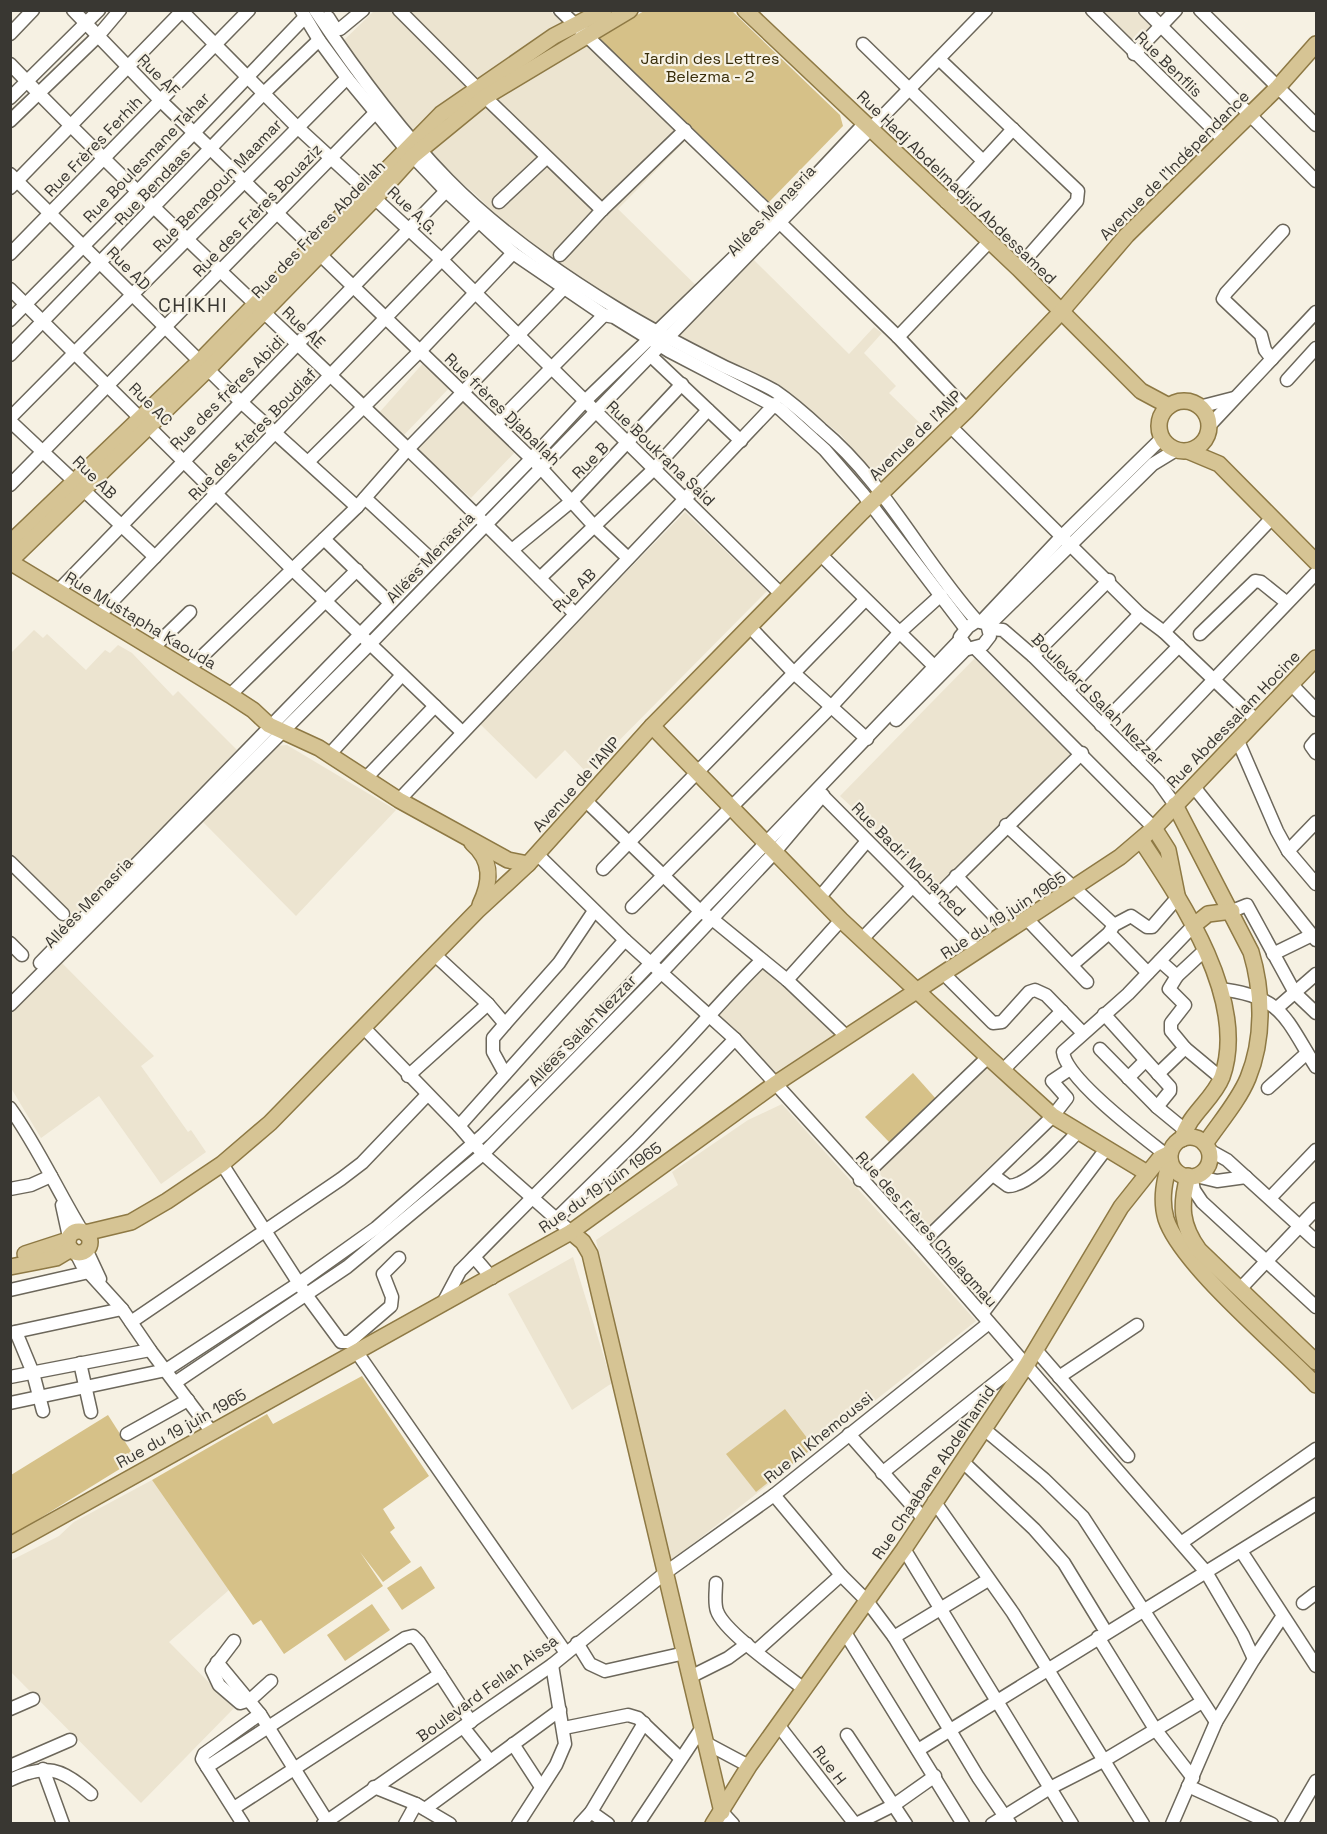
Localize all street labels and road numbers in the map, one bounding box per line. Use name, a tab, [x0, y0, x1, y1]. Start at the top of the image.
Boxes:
street label: Rue Benflis	[1130, 27, 1207, 102]
street label: Rue AF	[133, 50, 185, 101]
street label: Rue Hadj Abdelmadjid Abdessamed	[852, 86, 1061, 289]
street label: Avenue de l'Indépendance	[1095, 86, 1254, 245]
street label: Rue Boulesmane Tahar	[78, 88, 214, 227]
street label: Rue Frères Ferhih	[40, 91, 147, 201]
street label: Rue Benagoun Maamar	[148, 114, 287, 256]
street label: Rue des Frères Bouaziz	[188, 139, 327, 281]
street label: Rue Bendaas	[110, 143, 195, 230]
street label: Rue des Frères Abdellah	[247, 156, 390, 303]
street label: Allées Menasria	[722, 160, 820, 261]
street label: Rue A.G.	[383, 182, 442, 239]
street label: Rue AD	[102, 242, 155, 295]
street label: Rue AE	[278, 302, 330, 353]
street label: Rue des frères Abidi	[165, 330, 289, 454]
street label: Rue frères Djaballah	[440, 348, 565, 470]
street label: Rue des frères Boudiaf	[184, 364, 321, 505]
street label: Rue AC	[124, 378, 177, 431]
street label: Avenue de l'ANP	[864, 385, 967, 485]
street label: Rue Boukrana Said	[602, 396, 720, 511]
street label: Rue B	[567, 437, 613, 483]
street label: Rue AB	[68, 451, 121, 504]
street label: Allées Menasria	[381, 507, 479, 608]
street label: Rue AB	[548, 564, 601, 617]
street label: Rue Mustapha Kaouda	[61, 567, 220, 674]
street label: Boulevard Salah Nezzar	[1027, 629, 1168, 770]
street label: Rue Abdessalam Hocine	[1162, 646, 1305, 793]
street label: Avenue de l'ANP	[528, 732, 625, 836]
street label: Rue Badri Mohamed	[847, 798, 970, 921]
street label: Allées Menasria	[39, 852, 137, 953]
street label: Rue du 19 juin 1965	[936, 867, 1070, 964]
street label: Allées Salah Nezzar	[524, 970, 641, 1091]
street label: Rue du 19 juin 1965	[535, 1137, 666, 1238]
street label: Rue des Frères Chelagmau	[851, 1147, 1002, 1312]
street label: Rue Chaabane Abdelhamid	[867, 1381, 1000, 1563]
street label: Rue du 19 juin 1965	[112, 1384, 250, 1473]
street label: Rue Al Khemoussi	[759, 1387, 877, 1488]
street label: Boulevard Fellah Aissa	[412, 1630, 562, 1747]
street label: Rue H	[808, 1741, 851, 1789]

